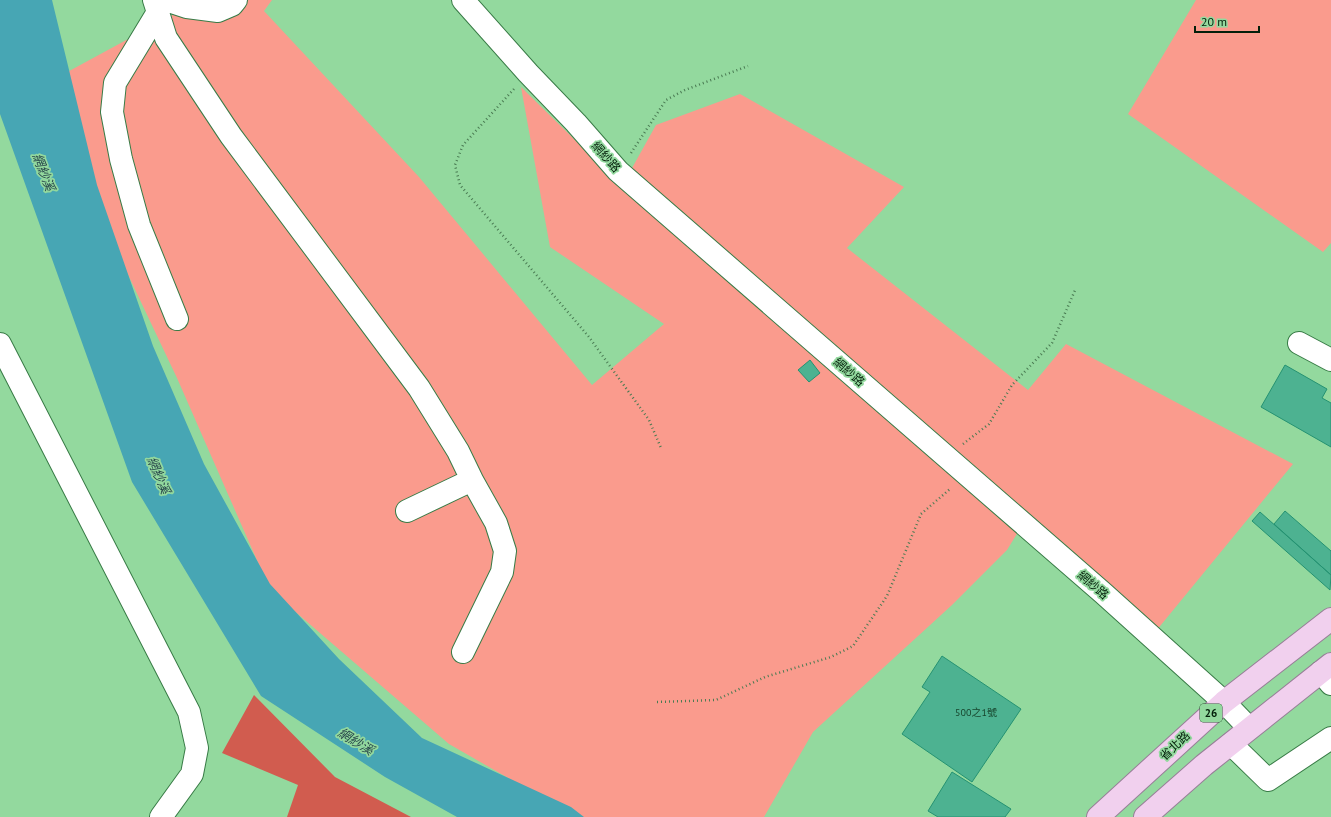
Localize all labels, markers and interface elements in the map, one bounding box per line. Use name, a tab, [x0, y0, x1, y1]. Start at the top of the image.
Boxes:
scale bar	[1195, 8, 1259, 34]
text: 20 m	[1201, 14, 1227, 29]
street label: 網紗路	[589, 138, 624, 175]
water label: 網紗溪	[29, 151, 59, 195]
street label: 網紗路	[831, 354, 868, 389]
water label: 網紗溪	[143, 454, 175, 498]
street label: 網紗路	[1075, 567, 1112, 602]
road number: 26	[1200, 704, 1222, 722]
house number: 500之1號	[955, 706, 997, 719]
water label: 網紗溪	[335, 724, 379, 760]
street label: 省北路	[1156, 728, 1193, 763]

